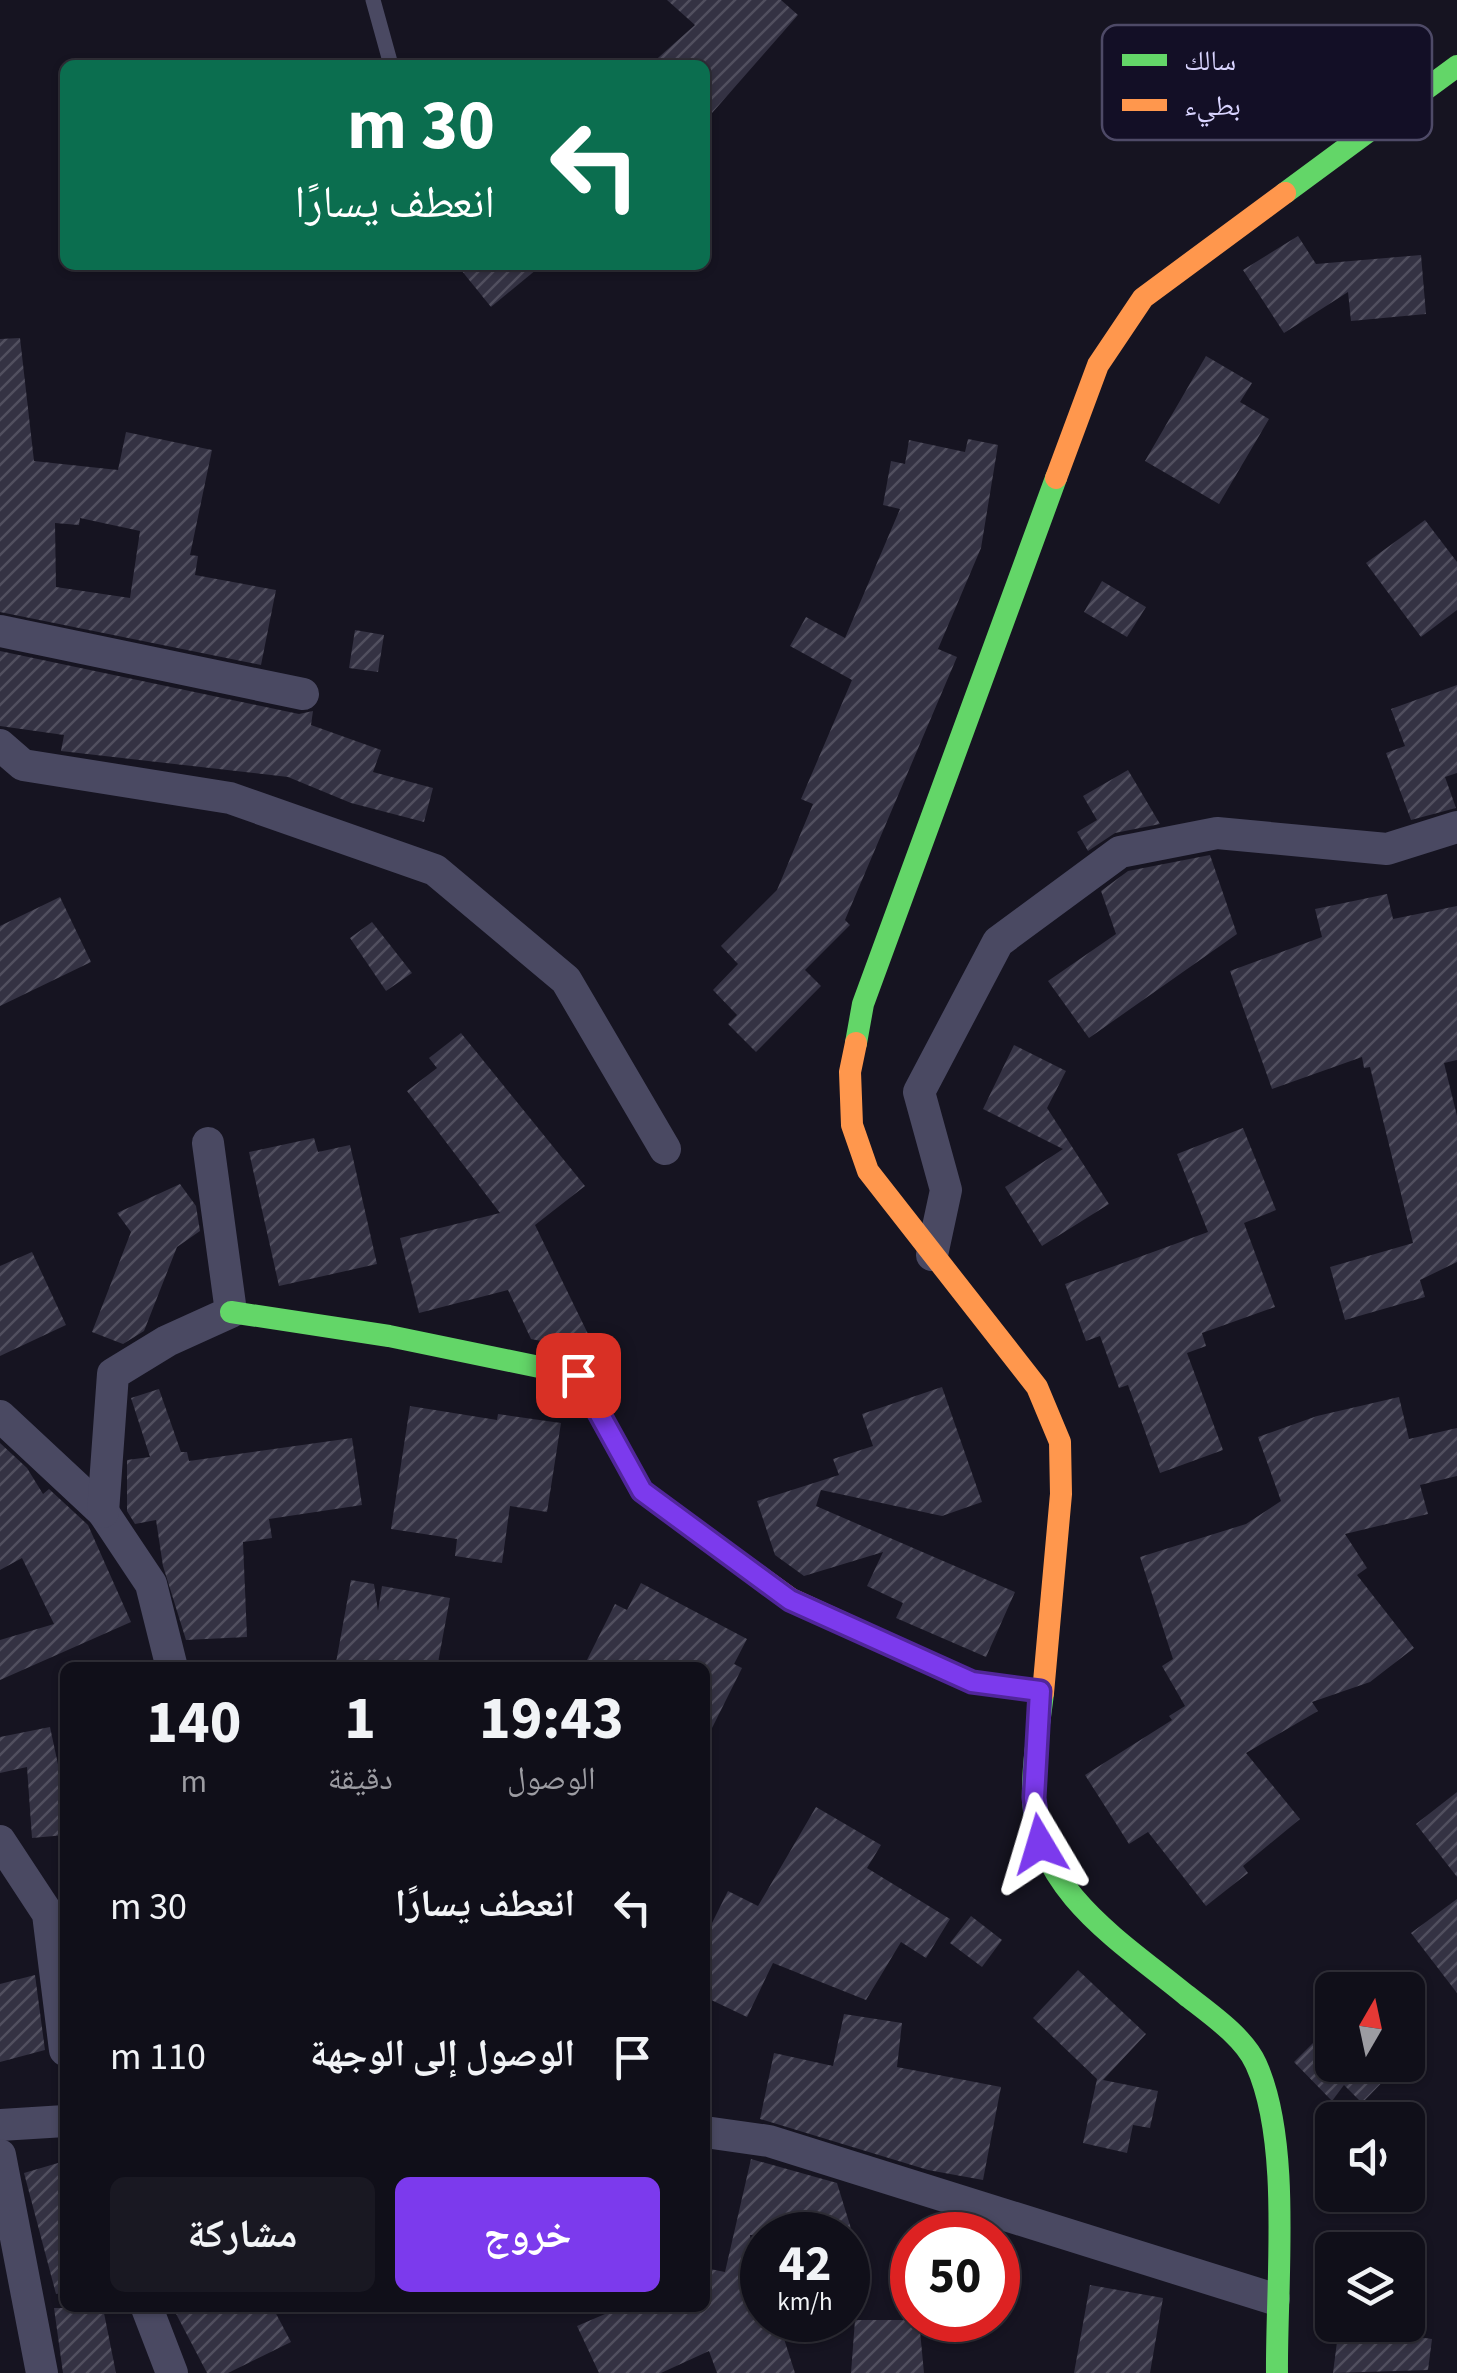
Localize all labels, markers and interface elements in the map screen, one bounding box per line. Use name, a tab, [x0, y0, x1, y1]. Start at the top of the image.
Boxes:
legend	[1102, 25, 1432, 140]
text: سالك	[1184, 41, 1236, 81]
text: 30 m	[347, 76, 495, 176]
text: بطيء	[1184, 86, 1241, 128]
icon: left	[530, 100, 660, 230]
text: انعطف يسارًا	[294, 171, 495, 235]
pin	[536, 1333, 621, 1418]
icon: arrive	[551, 1348, 606, 1403]
text: 1	[344, 1677, 376, 1762]
text: 19:43	[479, 1677, 624, 1762]
text: 140	[146, 1681, 241, 1766]
text: دقيقة	[328, 1756, 393, 1802]
text: الوصول	[507, 1756, 596, 1802]
text: m	[181, 1759, 207, 1805]
position arrow	[988, 1792, 1092, 1896]
text: انعطف يسارًا	[395, 1877, 575, 1931]
text: 30 m	[110, 1880, 187, 1934]
icon: left	[605, 1880, 660, 1935]
north arrow	[1315, 1972, 1425, 2082]
map controls	[1315, 1972, 1425, 2342]
text: الوصول إلى الوجهة	[310, 2027, 575, 2081]
text: 110 m	[110, 2030, 206, 2084]
icon: arrive	[605, 2030, 660, 2085]
button: sound	[1315, 2102, 1425, 2212]
button: مشاركة	[110, 2177, 375, 2292]
button: خروج	[395, 2177, 660, 2292]
speed limit sign: 50	[890, 2212, 1020, 2342]
text: 42	[779, 2229, 831, 2300]
button: layers	[1315, 2232, 1425, 2342]
text: km/h	[777, 2284, 833, 2320]

